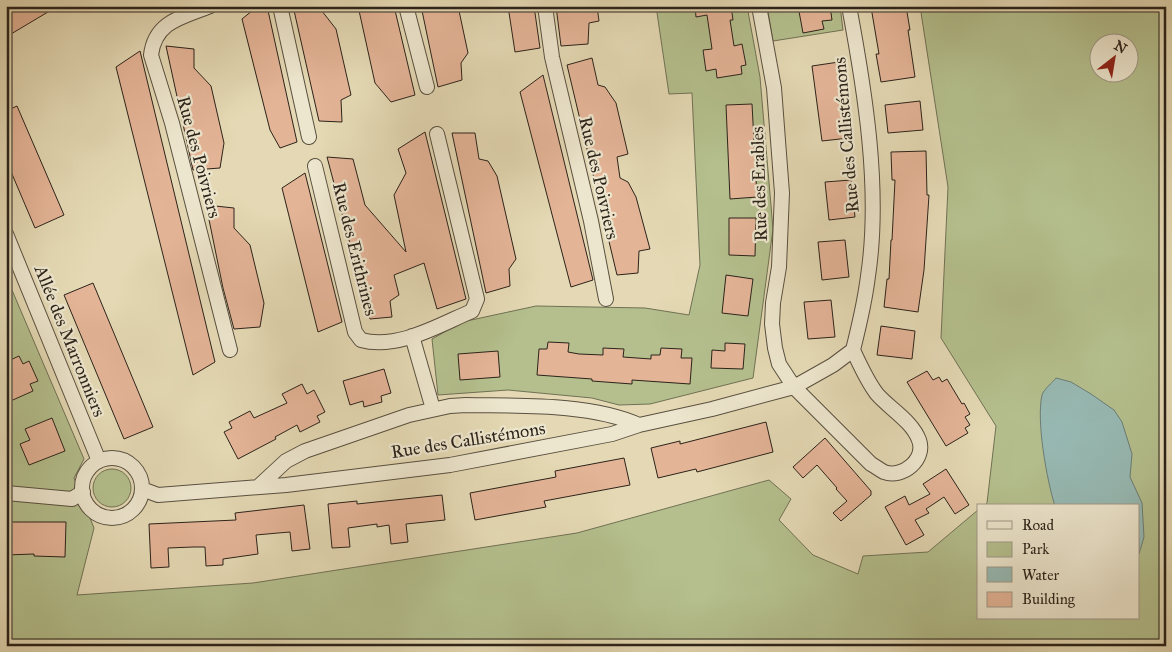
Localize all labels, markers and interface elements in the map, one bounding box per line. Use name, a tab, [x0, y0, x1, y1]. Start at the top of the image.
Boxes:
north arrow	[1090, 32, 1140, 82]
text: N	[1111, 37, 1130, 58]
street label: Rue des Callistémons	[828, 56, 864, 214]
street label: Rue des Poivriers	[172, 94, 226, 220]
street label: Rue des Poivriers	[574, 114, 624, 242]
street label: Rue des Erables	[746, 126, 772, 242]
street label: Rue des Erithrines	[328, 180, 382, 318]
street label: Allée des Marronniers	[29, 261, 110, 420]
street label: Rue des Callistémons	[389, 417, 547, 463]
legend	[977, 504, 1140, 620]
text: Road	[1022, 516, 1054, 534]
text: Park	[1022, 540, 1049, 558]
text: Water	[1022, 566, 1059, 584]
text: Building	[1022, 590, 1076, 608]

